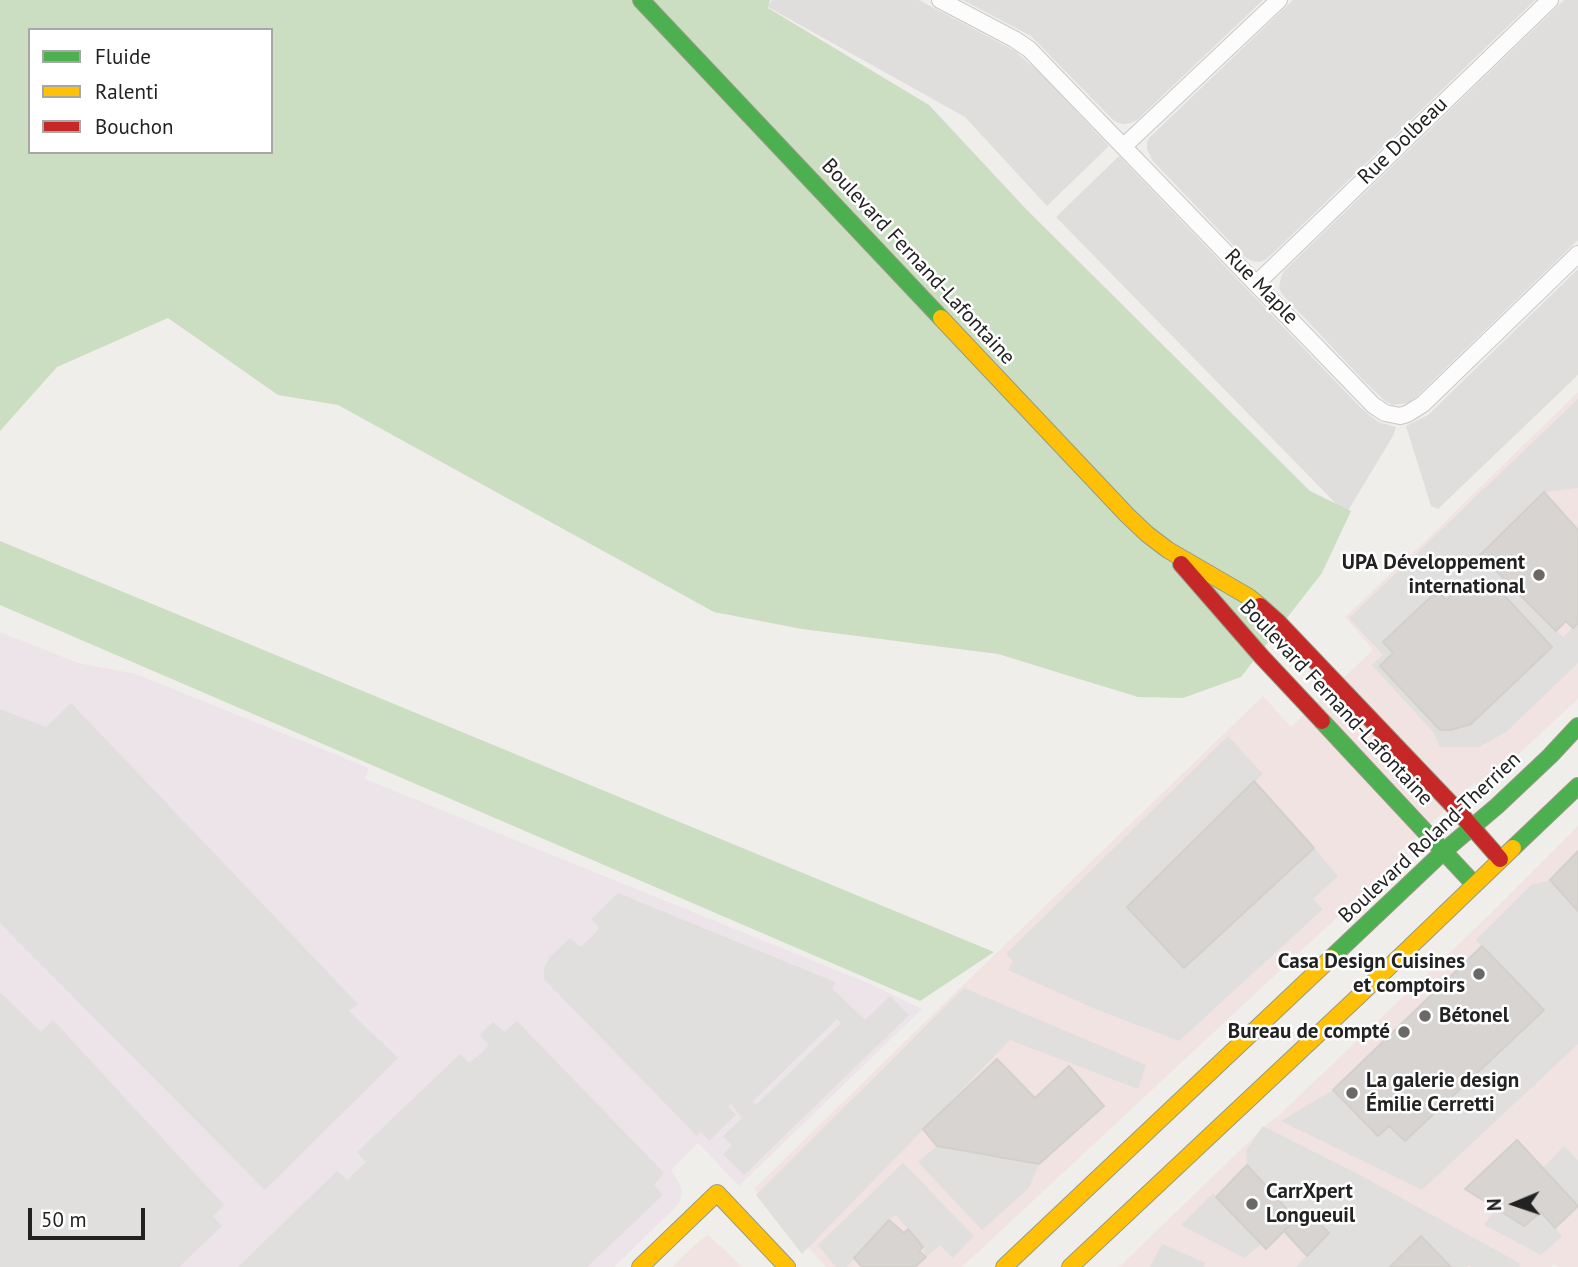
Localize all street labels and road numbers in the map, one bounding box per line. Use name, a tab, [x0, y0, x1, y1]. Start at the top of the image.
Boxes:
street label: Rue Dolbeau	[1353, 92, 1453, 190]
street label: Boulevard Fernand-Lafontaine	[816, 154, 1020, 370]
street label: Rue Maple	[1219, 244, 1303, 330]
street label: Boulevard Fernand-Lafontaine	[1234, 595, 1438, 811]
street label: Boulevard Roland-Therrien	[1334, 747, 1526, 929]

